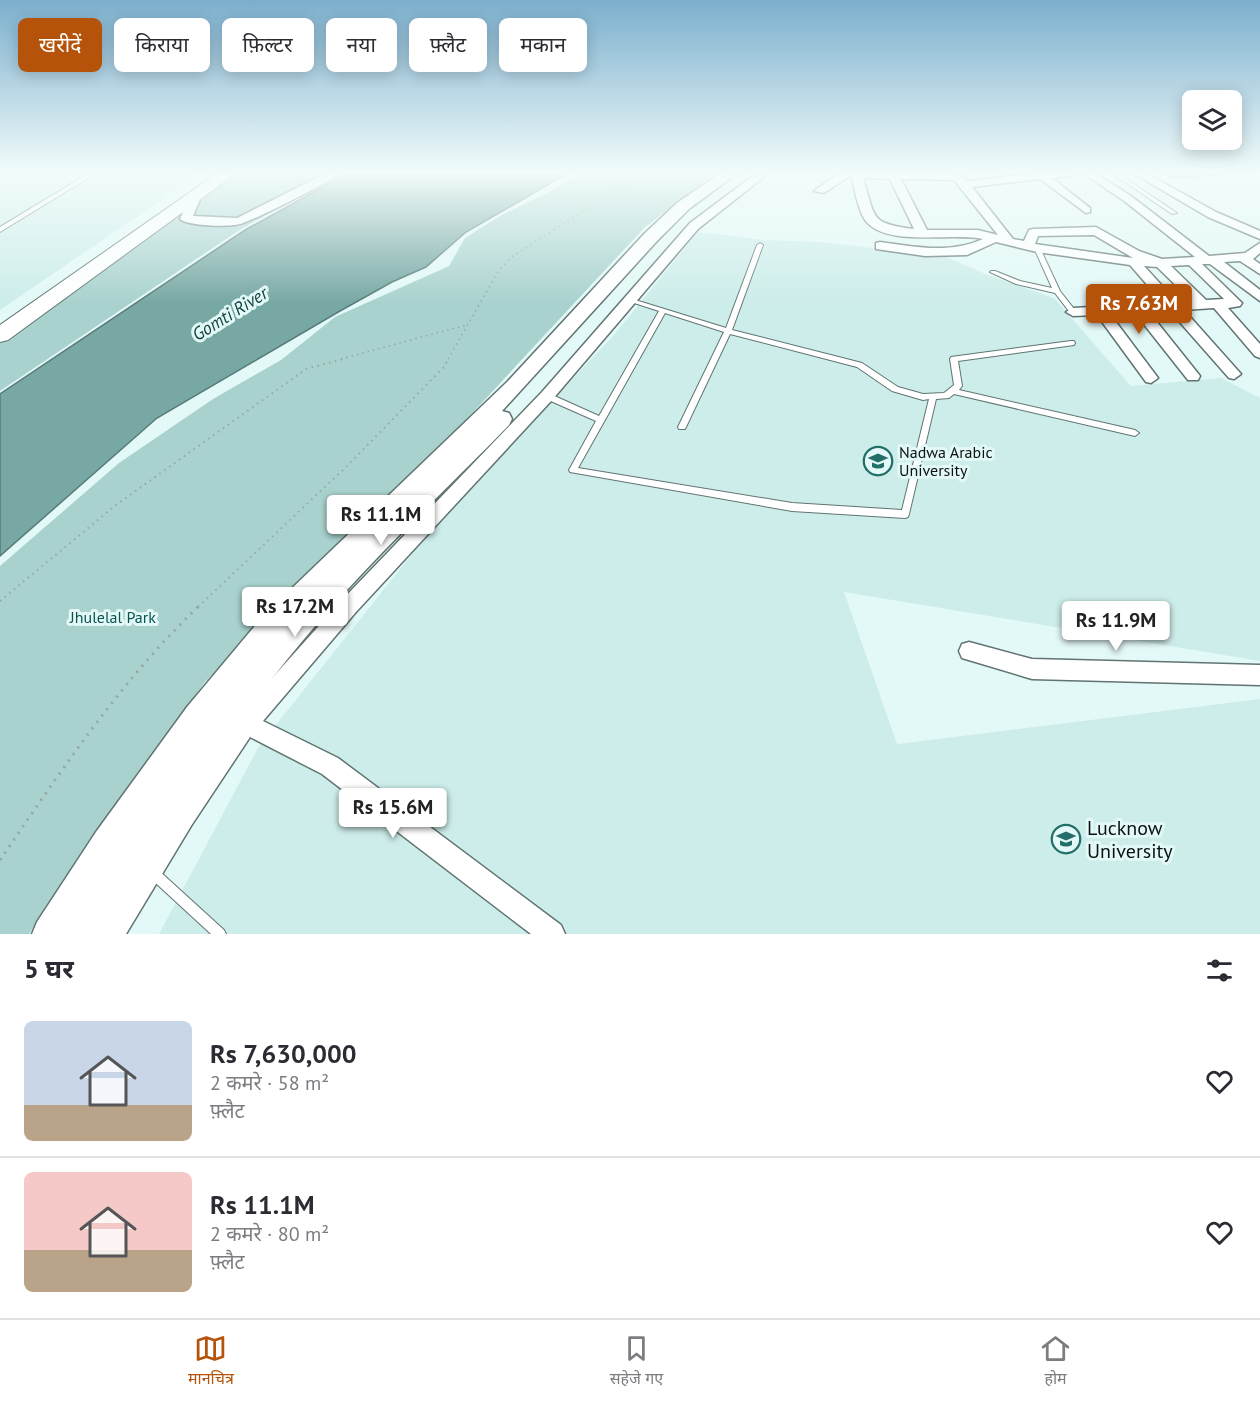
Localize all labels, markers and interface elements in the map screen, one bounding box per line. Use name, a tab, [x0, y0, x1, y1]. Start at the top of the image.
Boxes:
chip: खरीदें	[18, 18, 102, 72]
chip: किराया	[114, 18, 210, 72]
chip: फ़िल्टर	[222, 18, 314, 72]
chip: नया	[326, 18, 397, 72]
chip: फ़्लैट	[409, 18, 487, 72]
chip: मकान	[499, 18, 587, 72]
map controls	[1182, 90, 1242, 150]
button: layers	[1182, 90, 1242, 150]
water label: Gomti River	[188, 281, 273, 346]
pin: Rs 7.63M	[1077, 284, 1201, 335]
text: Rs 7.63M	[1100, 290, 1178, 316]
place label: Nadwa Arabic University	[899, 442, 993, 480]
school or university icon: Nadwa Arabic University	[862, 445, 894, 477]
pin: Rs 11.1M	[319, 495, 443, 546]
text: Rs 11.1M	[341, 501, 421, 527]
pin: Rs 17.2M	[233, 587, 357, 638]
text: Rs 17.2M	[256, 593, 334, 619]
pin: Rs 11.9M	[1054, 601, 1178, 652]
park label: Jhulelal Park	[69, 607, 156, 627]
text: Rs 11.9M	[1076, 607, 1156, 633]
pin: Rs 15.6M	[331, 788, 455, 839]
text: Rs 15.6M	[353, 794, 433, 820]
place label: Lucknow University	[1087, 815, 1173, 864]
school or university icon: Lucknow University	[1050, 823, 1082, 855]
text: 5 घर	[24, 952, 74, 985]
icon: filters	[1203, 954, 1236, 987]
text: Rs 7,630,000	[210, 1037, 356, 1070]
icon: home	[72, 1045, 144, 1117]
icon: heart	[1203, 1065, 1236, 1098]
text: 2 कमरे · 58 m²	[210, 1070, 329, 1096]
text: फ़्लैट	[210, 1098, 245, 1124]
text: Rs 11.1M	[210, 1188, 315, 1221]
icon: home	[72, 1196, 144, 1268]
icon: heart	[1203, 1216, 1236, 1249]
text: 2 कमरे · 80 m²	[210, 1221, 329, 1247]
text: फ़्लैट	[210, 1249, 245, 1275]
tab: मानचित्र	[188, 1332, 234, 1391]
tab: सहेजे गए	[610, 1332, 663, 1391]
tab: होम	[1039, 1332, 1072, 1391]

